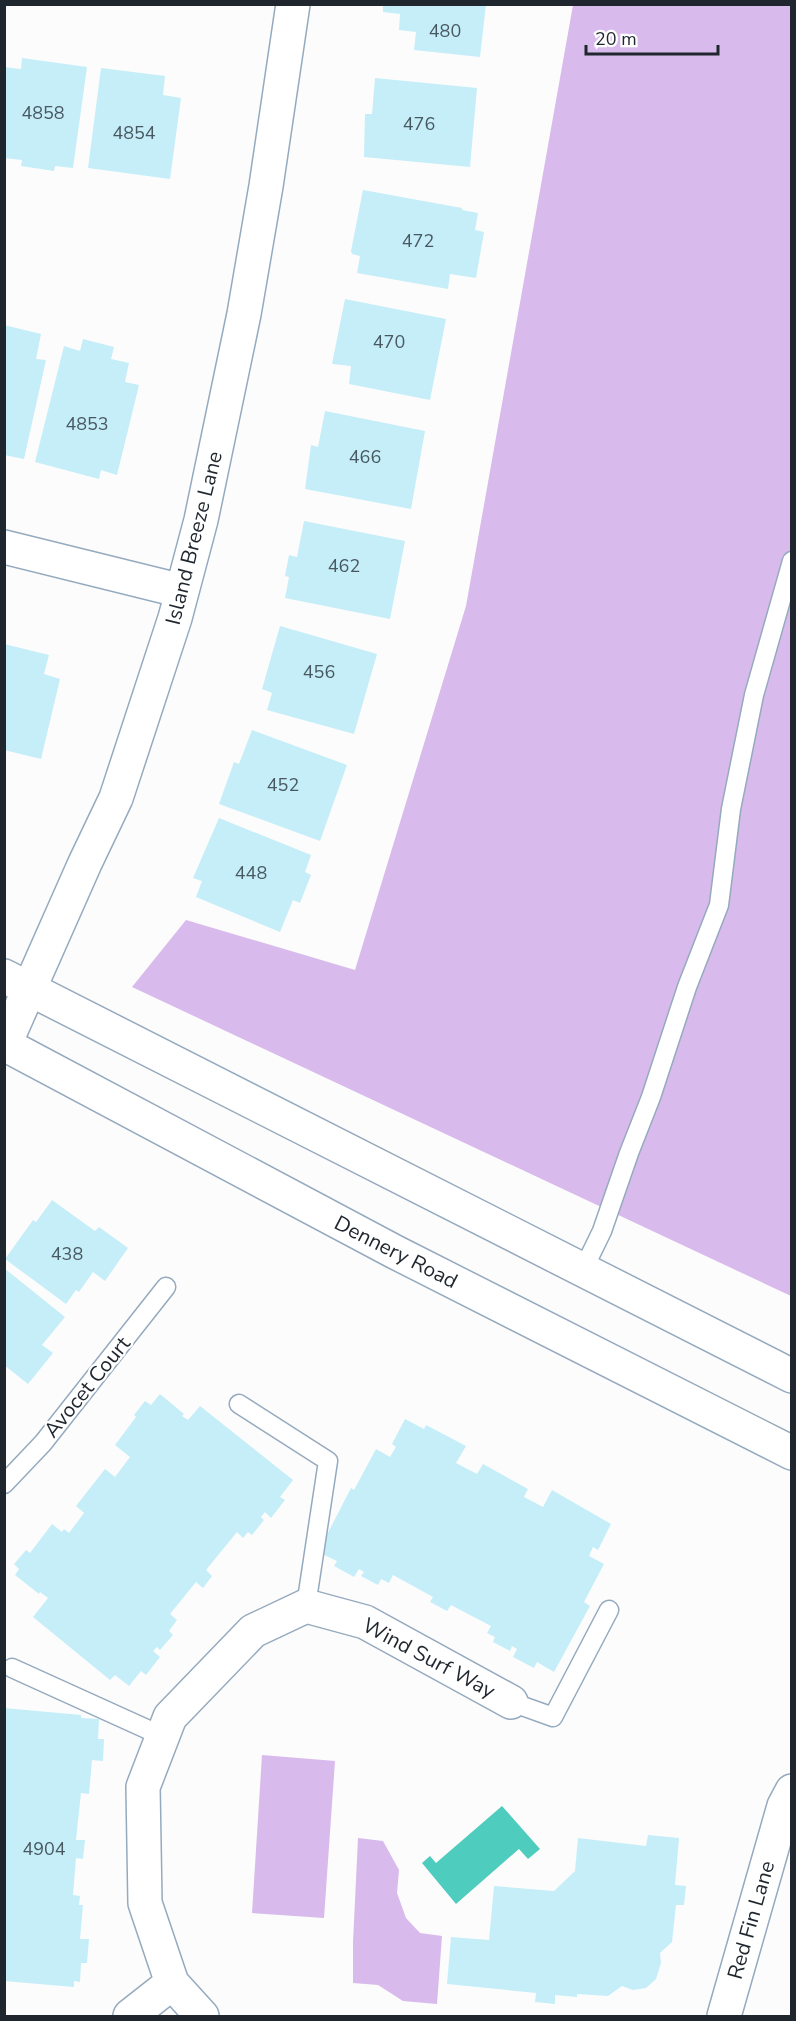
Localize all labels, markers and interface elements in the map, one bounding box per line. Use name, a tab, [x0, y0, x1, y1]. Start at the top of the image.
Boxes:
scale bar	[586, 18, 718, 56]
house number: 480	[429, 19, 461, 43]
text: 20 m	[595, 27, 637, 51]
house number: 4858	[21, 101, 65, 125]
house number: 476	[403, 112, 435, 136]
house number: 4854	[112, 121, 156, 145]
house number: 472	[402, 229, 434, 253]
house number: 470	[373, 330, 405, 354]
house number: 4853	[65, 412, 109, 436]
house number: 466	[349, 445, 381, 469]
street label: Island Breeze Lane	[159, 448, 229, 628]
house number: 462	[328, 554, 360, 578]
house number: 456	[303, 660, 335, 684]
house number: 452	[267, 773, 299, 797]
house number: 448	[235, 861, 267, 885]
street label: Dennery Road	[330, 1209, 462, 1295]
house number: 438	[51, 1242, 83, 1266]
street label: Avocet Court	[37, 1330, 137, 1444]
street label: Wind Surf Way	[358, 1611, 500, 1705]
house number: 4904	[22, 1837, 66, 1861]
street label: Red Fin Lane	[721, 1858, 781, 1982]

